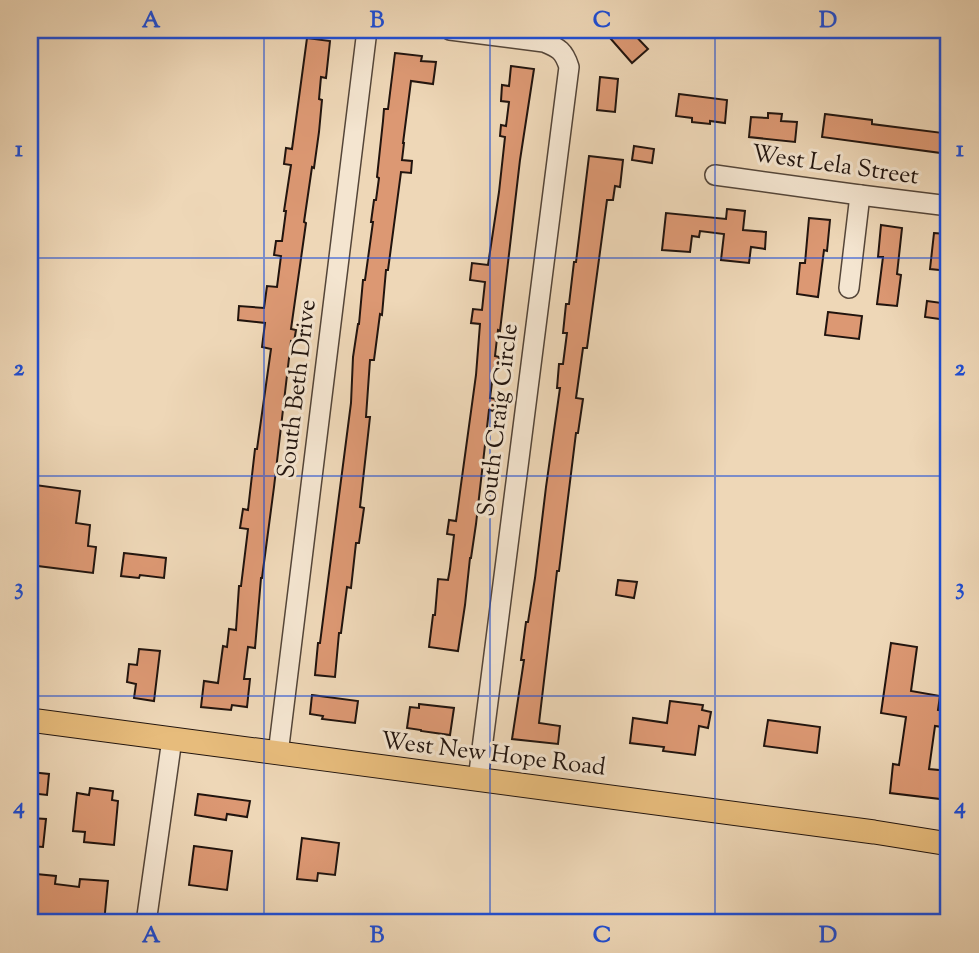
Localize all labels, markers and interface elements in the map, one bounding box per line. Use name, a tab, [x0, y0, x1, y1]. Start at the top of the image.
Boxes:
text: A	[142, 5, 161, 38]
text: B	[370, 5, 385, 38]
text: C	[593, 5, 611, 38]
text: D	[819, 5, 837, 38]
text: 1	[15, 134, 23, 167]
text: 1	[956, 134, 964, 167]
street label: West Lela Street	[749, 137, 921, 195]
street label: South Beth Drive	[270, 298, 326, 480]
street label: South Craig Circle	[470, 321, 528, 519]
text: 2	[14, 353, 25, 386]
text: 2	[955, 353, 966, 386]
text: 3	[14, 572, 24, 605]
text: 3	[955, 572, 965, 605]
street label: West New Hope Road	[379, 724, 608, 786]
text: 4	[12, 791, 25, 824]
text: 4	[953, 791, 966, 824]
text: A	[142, 920, 161, 953]
text: B	[370, 920, 385, 953]
text: C	[593, 920, 611, 953]
text: D	[819, 920, 837, 953]

